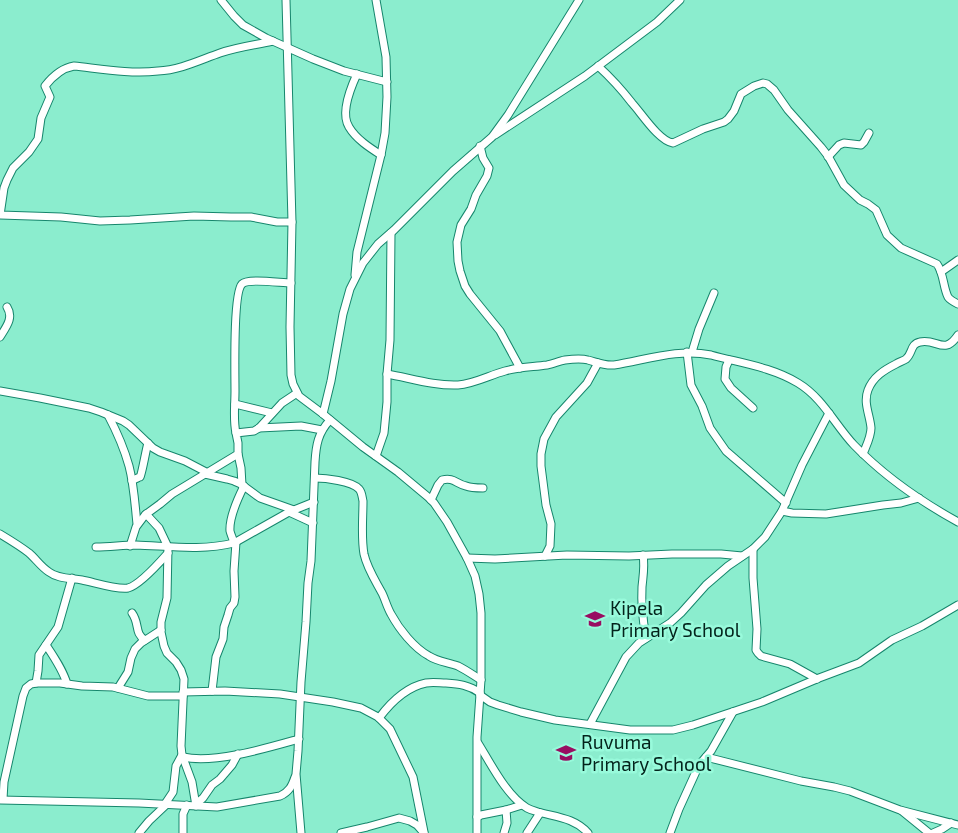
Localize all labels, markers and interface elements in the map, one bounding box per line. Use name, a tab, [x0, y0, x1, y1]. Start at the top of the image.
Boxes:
place label: Kipela Primary School	[610, 596, 741, 641]
school or university icon: Kipela Primary School	[584, 608, 606, 630]
place label: Ruvuma Primary School	[581, 730, 712, 775]
school or university icon: Ruvuma Primary School	[555, 742, 577, 764]

